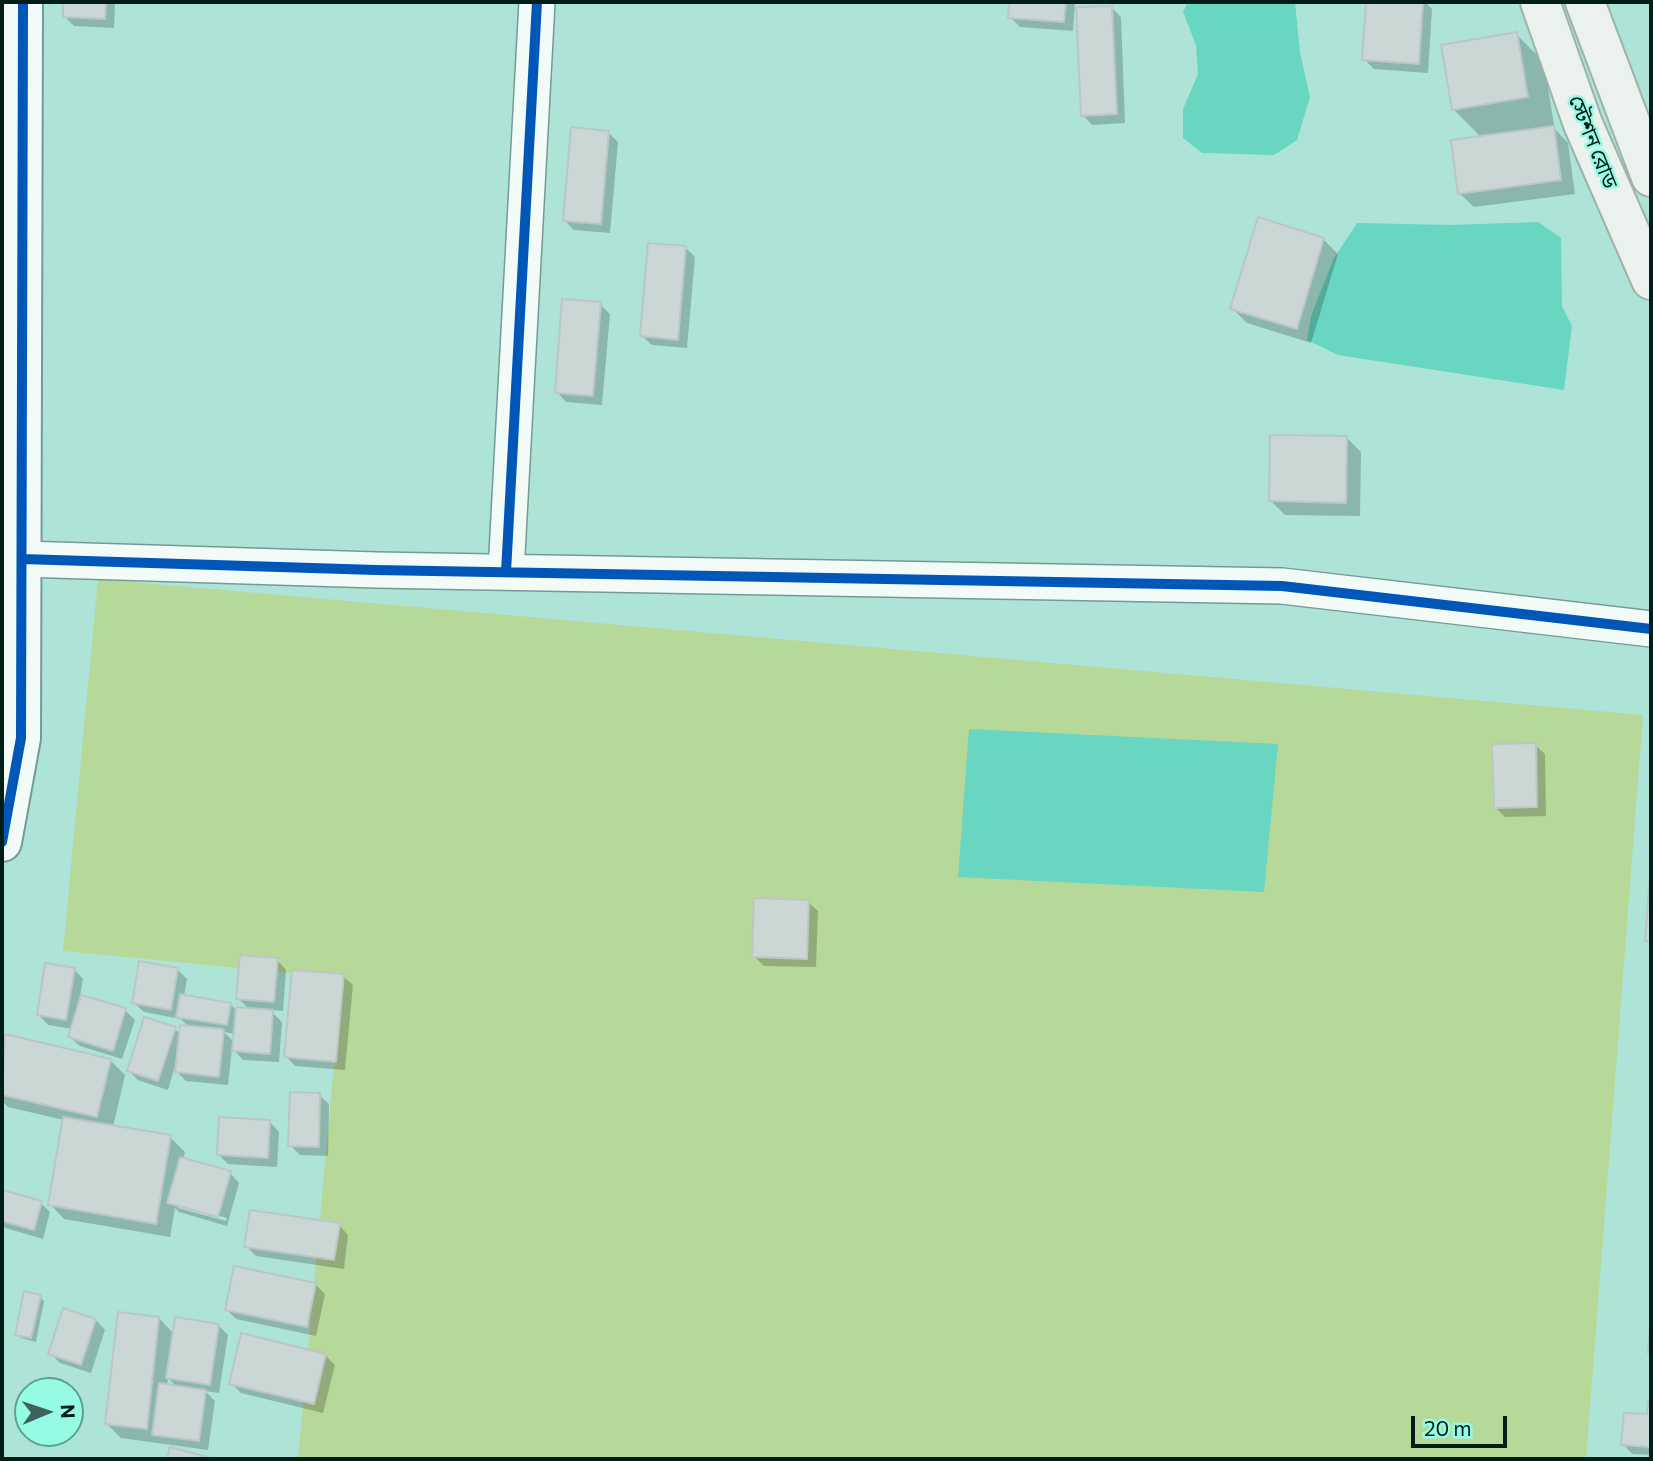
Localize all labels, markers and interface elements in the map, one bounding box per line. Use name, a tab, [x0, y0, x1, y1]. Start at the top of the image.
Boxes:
street label: স্টেশন রোড	[1563, 92, 1623, 192]
north arrow	[14, 1377, 84, 1447]
scale bar	[1415, 1402, 1511, 1446]
text: N	[57, 1404, 80, 1419]
text: 20 m	[1424, 1415, 1472, 1440]

